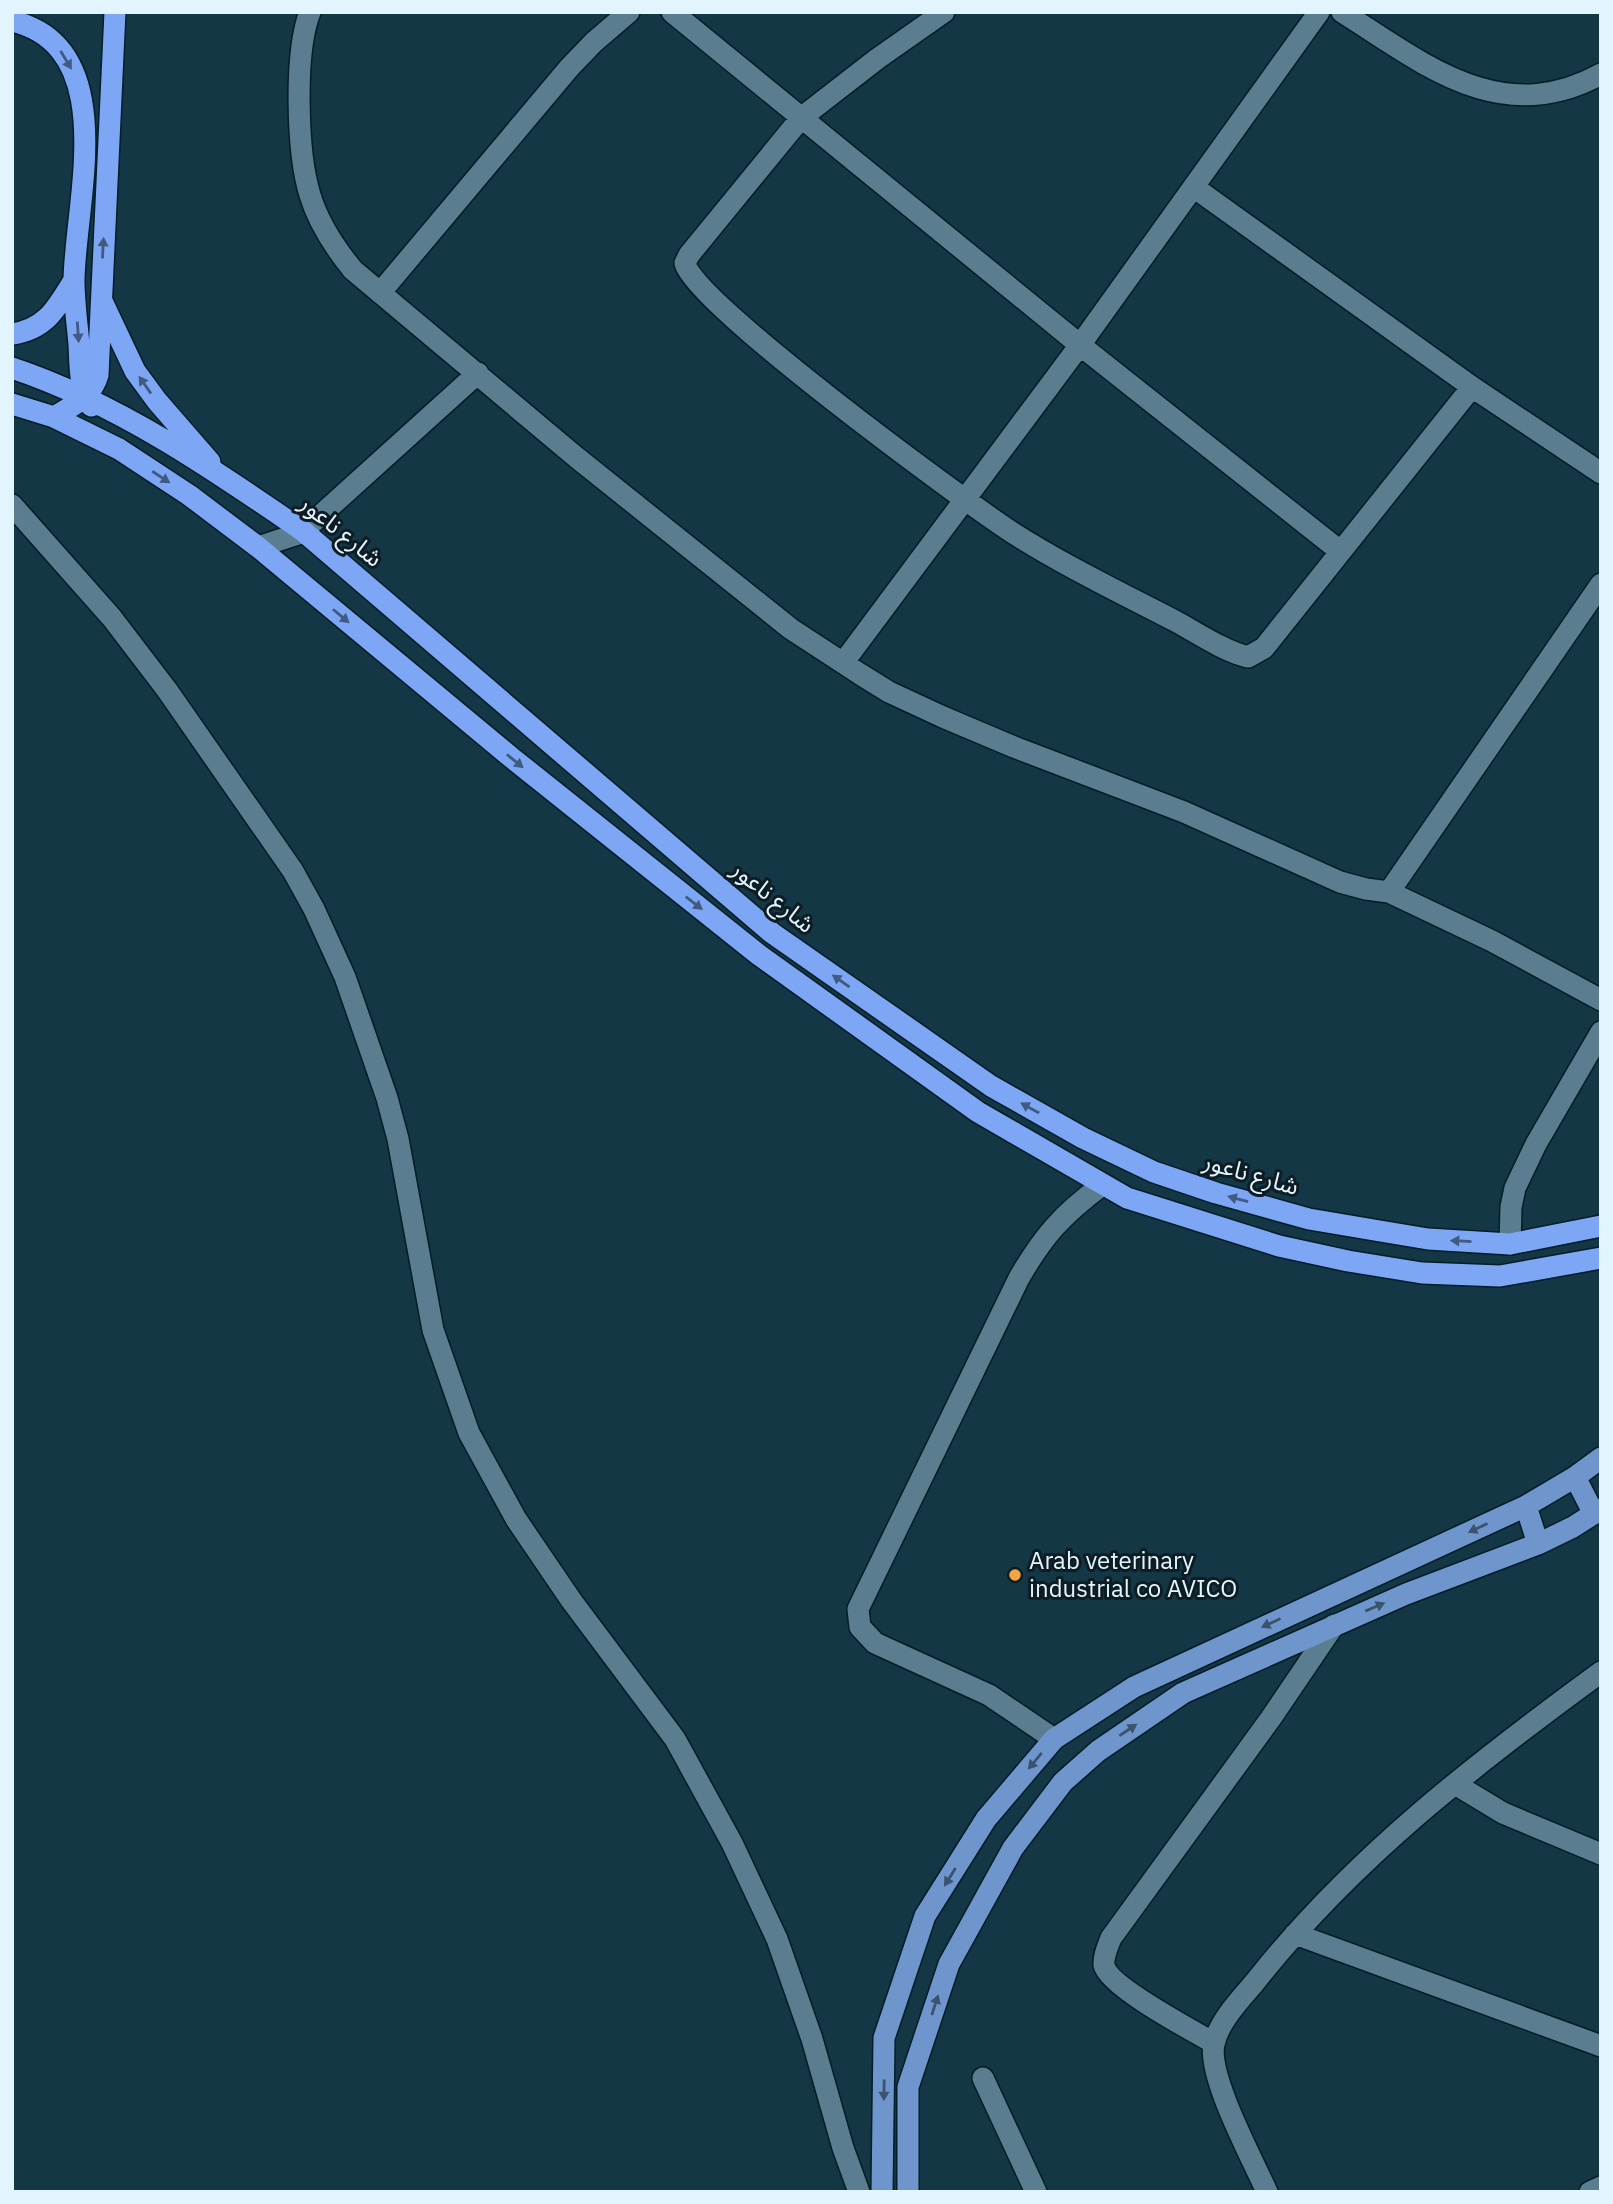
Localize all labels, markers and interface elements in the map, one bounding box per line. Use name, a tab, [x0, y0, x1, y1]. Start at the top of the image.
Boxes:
one-way arrow	[59, 50, 72, 69]
one-way arrow	[97, 237, 108, 259]
one-way arrow	[73, 321, 84, 343]
one-way arrow	[138, 375, 152, 394]
one-way arrow	[151, 470, 171, 483]
street label: شارع ناعور	[291, 486, 390, 575]
one-way arrow	[332, 608, 349, 623]
one-way arrow	[506, 754, 524, 769]
street label: شارع ناعور	[723, 852, 822, 941]
one-way arrow	[685, 895, 702, 910]
one-way arrow	[832, 974, 850, 988]
one-way arrow	[1021, 1102, 1040, 1114]
street label: شارع ناعور	[1198, 1144, 1303, 1204]
one-way arrow	[1227, 1193, 1249, 1204]
one-way arrow	[1450, 1235, 1472, 1246]
one-way arrow	[1468, 1522, 1488, 1534]
place label: Arab veterinary industrial co AVICO	[1029, 1544, 1237, 1604]
marker: Arab veterinary industrial co AVICO	[1007, 1567, 1023, 1583]
one-way arrow	[1364, 1601, 1385, 1612]
one-way arrow	[1261, 1617, 1281, 1628]
one-way arrow	[1119, 1723, 1137, 1737]
one-way arrow	[1028, 1753, 1043, 1770]
one-way arrow	[944, 1867, 957, 1886]
one-way arrow	[930, 1995, 941, 2016]
one-way arrow	[878, 2080, 889, 2102]

